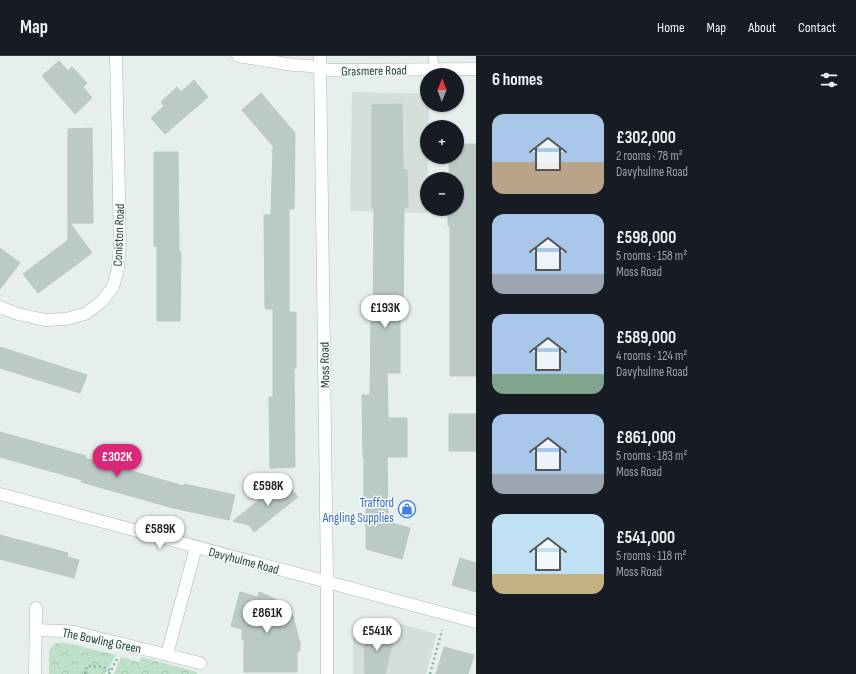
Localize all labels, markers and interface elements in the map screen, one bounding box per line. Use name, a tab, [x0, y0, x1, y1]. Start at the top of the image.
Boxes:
text: Map	[20, 16, 48, 39]
text: Home	[657, 19, 685, 36]
text: Map	[707, 19, 726, 36]
text: About	[748, 19, 776, 36]
text: Contact	[798, 19, 836, 36]
street label: Grasmere Road	[341, 62, 407, 80]
north arrow	[420, 68, 464, 112]
map controls	[420, 68, 464, 216]
icon: filters	[818, 69, 840, 91]
text: 6 homes	[492, 70, 543, 90]
button: +	[420, 120, 464, 164]
text: £302,000	[616, 128, 676, 148]
icon: home	[524, 130, 572, 178]
text: 2 rooms · 78 m²	[616, 148, 683, 164]
text: Davyhulme Road	[616, 164, 688, 180]
button: −	[420, 172, 464, 216]
street label: Coniston Road	[110, 203, 128, 267]
text: £598,000	[616, 228, 676, 248]
icon: home	[524, 230, 572, 278]
text: 5 rooms · 158 m²	[616, 248, 687, 264]
text: Moss Road	[616, 264, 662, 280]
pin: £193K	[357, 295, 413, 329]
text: £193K	[370, 300, 400, 316]
text: £589,000	[616, 328, 676, 348]
icon: home	[524, 330, 572, 378]
street label: Moss Road	[317, 342, 333, 388]
text: 4 rooms · 124 m²	[616, 348, 687, 364]
text: Davyhulme Road	[616, 364, 688, 380]
text: £861,000	[616, 428, 676, 448]
icon: home	[524, 430, 572, 478]
pin: £302K	[89, 444, 145, 478]
text: 5 rooms · 183 m²	[616, 448, 687, 464]
text: £302K	[102, 449, 132, 465]
text: Moss Road	[616, 464, 662, 480]
pin: £598K	[240, 473, 296, 507]
text: £598K	[252, 478, 284, 494]
place label: Trafford Angling Supplies	[322, 495, 394, 526]
shop icon: Trafford Angling Supplies	[397, 499, 417, 519]
pin: £589K	[132, 516, 188, 550]
text: £589K	[144, 521, 176, 537]
text: £541,000	[616, 528, 675, 548]
icon: home	[524, 530, 572, 578]
street label: Davyhulme Road	[207, 544, 281, 578]
text: 5 rooms · 118 m²	[616, 548, 687, 564]
text: Moss Road	[616, 564, 662, 580]
pin: £861K	[239, 600, 295, 634]
text: £861K	[252, 605, 282, 621]
pin: £541K	[349, 618, 405, 652]
text: £541K	[362, 623, 392, 639]
street label: The Bowling Green	[61, 625, 143, 657]

